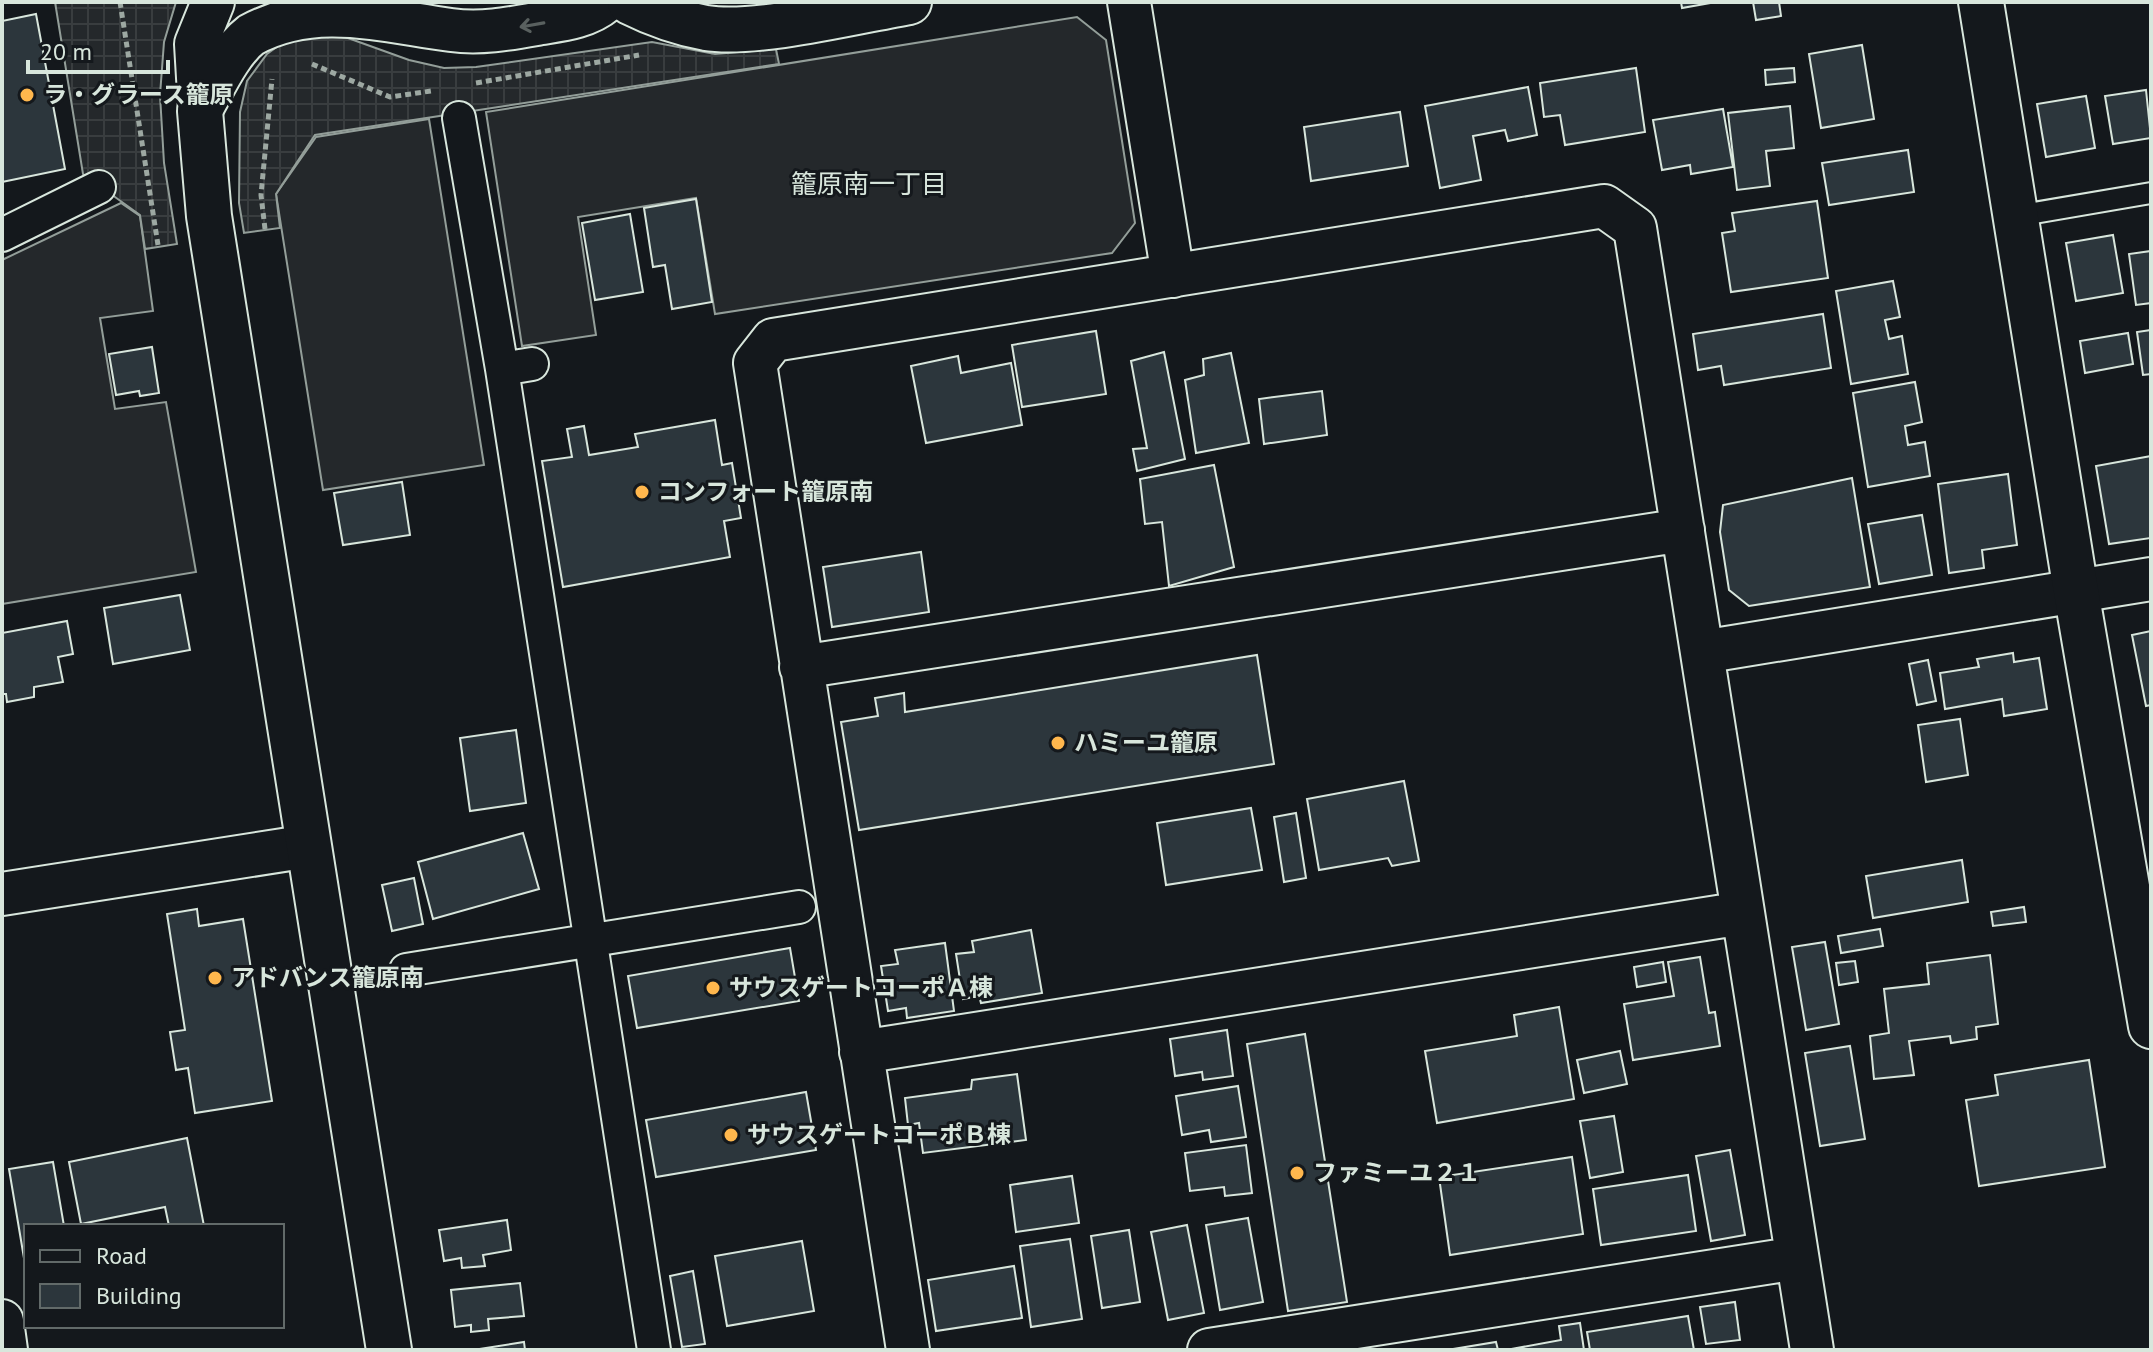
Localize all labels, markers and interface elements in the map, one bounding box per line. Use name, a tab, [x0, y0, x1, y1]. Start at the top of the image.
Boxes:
one-way arrow	[520, 19, 545, 34]
scale bar	[28, 24, 168, 74]
text: 20 m	[40, 36, 92, 67]
place label: ラ・グラース籠原	[43, 79, 234, 110]
marker: ラ・グラース籠原	[18, 86, 36, 104]
district label: 籠原南一丁目	[791, 167, 947, 200]
place label: コンフォート籠原南	[658, 476, 873, 507]
marker: コンフォート籠原南	[633, 483, 651, 501]
place label: ハミーユ籠原	[1074, 727, 1218, 758]
marker: ハミーユ籠原	[1049, 734, 1067, 752]
place label: アドバンス籠原南	[231, 962, 424, 993]
marker: アドバンス籠原南	[206, 969, 224, 987]
place label: サウスゲートコーポＡ棟	[729, 972, 993, 1003]
marker: サウスゲートコーポＡ棟	[704, 979, 722, 997]
place label: サウスゲートコーポＢ棟	[747, 1119, 1011, 1150]
marker: サウスゲートコーポＢ棟	[722, 1126, 740, 1144]
place label: ファミーユ２１	[1313, 1157, 1481, 1188]
marker: ファミーユ２１	[1288, 1164, 1306, 1182]
legend	[24, 1224, 284, 1328]
text: Road	[96, 1240, 147, 1271]
text: Building	[96, 1280, 182, 1311]

